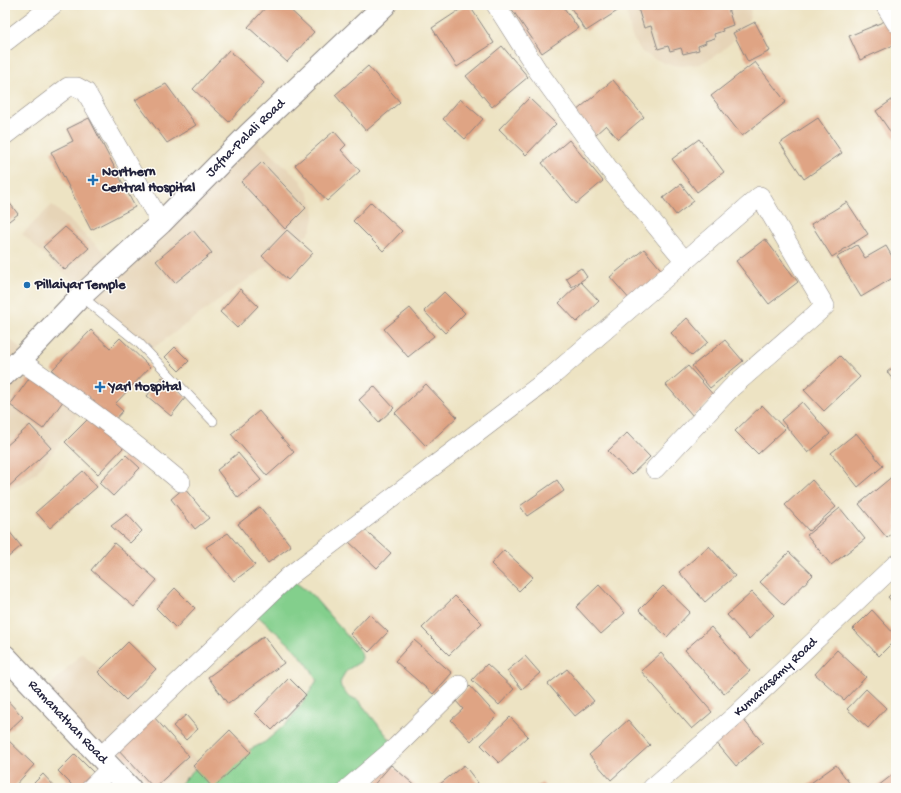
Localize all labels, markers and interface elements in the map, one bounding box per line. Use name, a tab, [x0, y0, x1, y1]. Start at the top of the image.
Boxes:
street label: Jafna-Palali Road	[202, 94, 290, 181]
place label: Northern Central Hospital	[101, 164, 195, 197]
marker: Northern Central Hospital	[87, 174, 99, 186]
place label: Pillaiyar Temple	[34, 277, 126, 294]
marker: Pillaiyar Temple	[22, 280, 32, 290]
place label: Yarl Hospital	[107, 379, 182, 396]
marker: Yarl Hospital	[94, 381, 106, 393]
street label: Kumarasamy Road	[730, 633, 822, 721]
street label: Ramanathan Road	[24, 677, 112, 769]

